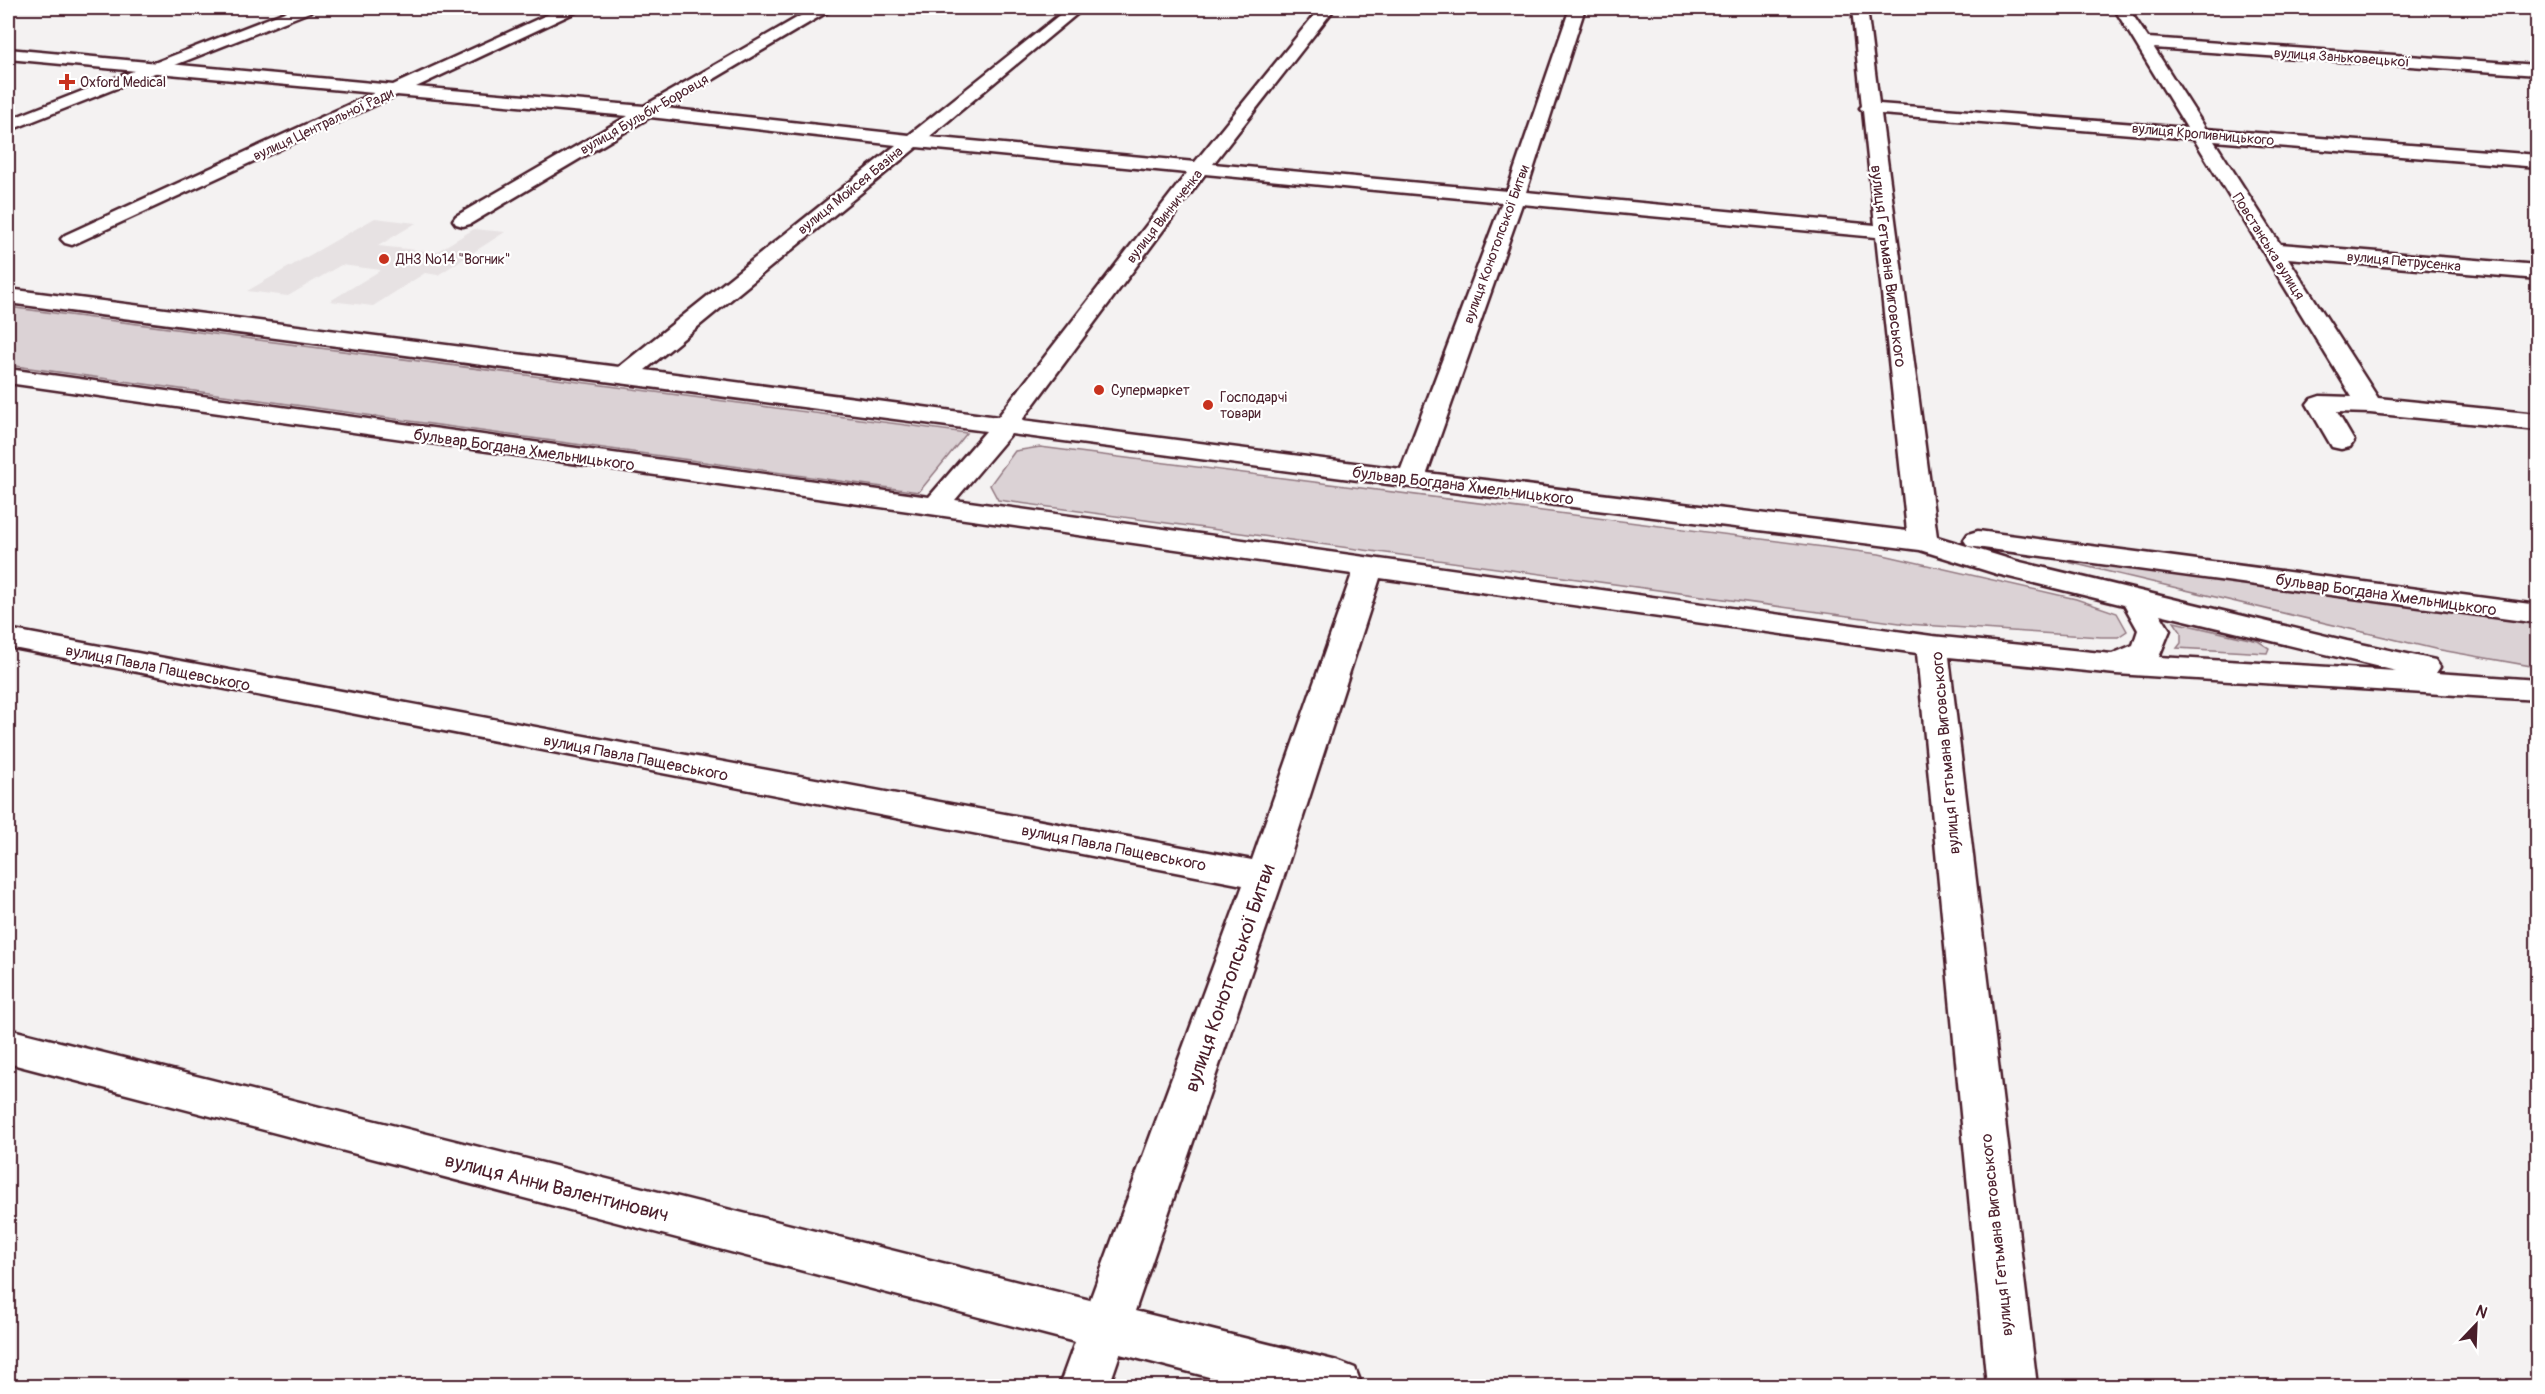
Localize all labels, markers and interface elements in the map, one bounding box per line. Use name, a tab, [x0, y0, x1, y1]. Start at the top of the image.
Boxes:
street label: вулиця Заньковецької	[2273, 44, 2411, 71]
street label: вулиця Бульби-Боровця	[577, 71, 712, 158]
marker: Oxford Medical	[58, 73, 76, 91]
place label: Oxford Medical	[80, 74, 166, 91]
street label: вулиця Центральної Ради	[250, 84, 396, 164]
street label: вулиця Кропивницького	[2131, 120, 2275, 149]
street label: вулиця Мойсея Базіна	[794, 143, 906, 238]
street label: вулиця Конотопської Битви	[1460, 163, 1533, 326]
street label: вулиця Гетьмана Виговського	[1866, 164, 1910, 369]
street label: вулиця Винниченка	[1123, 166, 1206, 266]
street label: Повстанська вулиця	[2229, 190, 2308, 303]
street label: вулиця Петрусенка	[2346, 248, 2462, 275]
place label: ДНЗ №14 "Вогник"	[395, 251, 510, 268]
marker: ДНЗ №14 "Вогник"	[377, 252, 391, 266]
place label: Супермаркет	[1111, 382, 1190, 399]
marker: Супермаркет	[1092, 383, 1106, 397]
place label: Господарчі товари	[1220, 389, 1288, 422]
marker: Господарчі товари	[1201, 398, 1215, 412]
street label: бульвар Богдана Хмельницького	[412, 425, 636, 475]
street label: бульвар Богдана Хмельницького	[1351, 462, 1575, 510]
street label: бульвар Богдана Хмельницького	[2274, 570, 2498, 620]
street label: вулиця Павла Пащевського	[64, 640, 252, 696]
street label: вулиця Гетьмана Виговського	[1927, 650, 1965, 855]
street label: вулиця Павла Пащевського	[542, 730, 730, 786]
street label: вулиця Павла Пащевського	[1020, 820, 1208, 876]
street label: вулиця Конотопської Битви	[1179, 861, 1280, 1095]
street label: вулиця Гетьмана Виговського	[1976, 1132, 2018, 1337]
street label: вулиця Анни Валентинович	[442, 1148, 671, 1227]
north arrow	[2446, 1295, 2506, 1355]
text: N	[2473, 1301, 2491, 1324]

